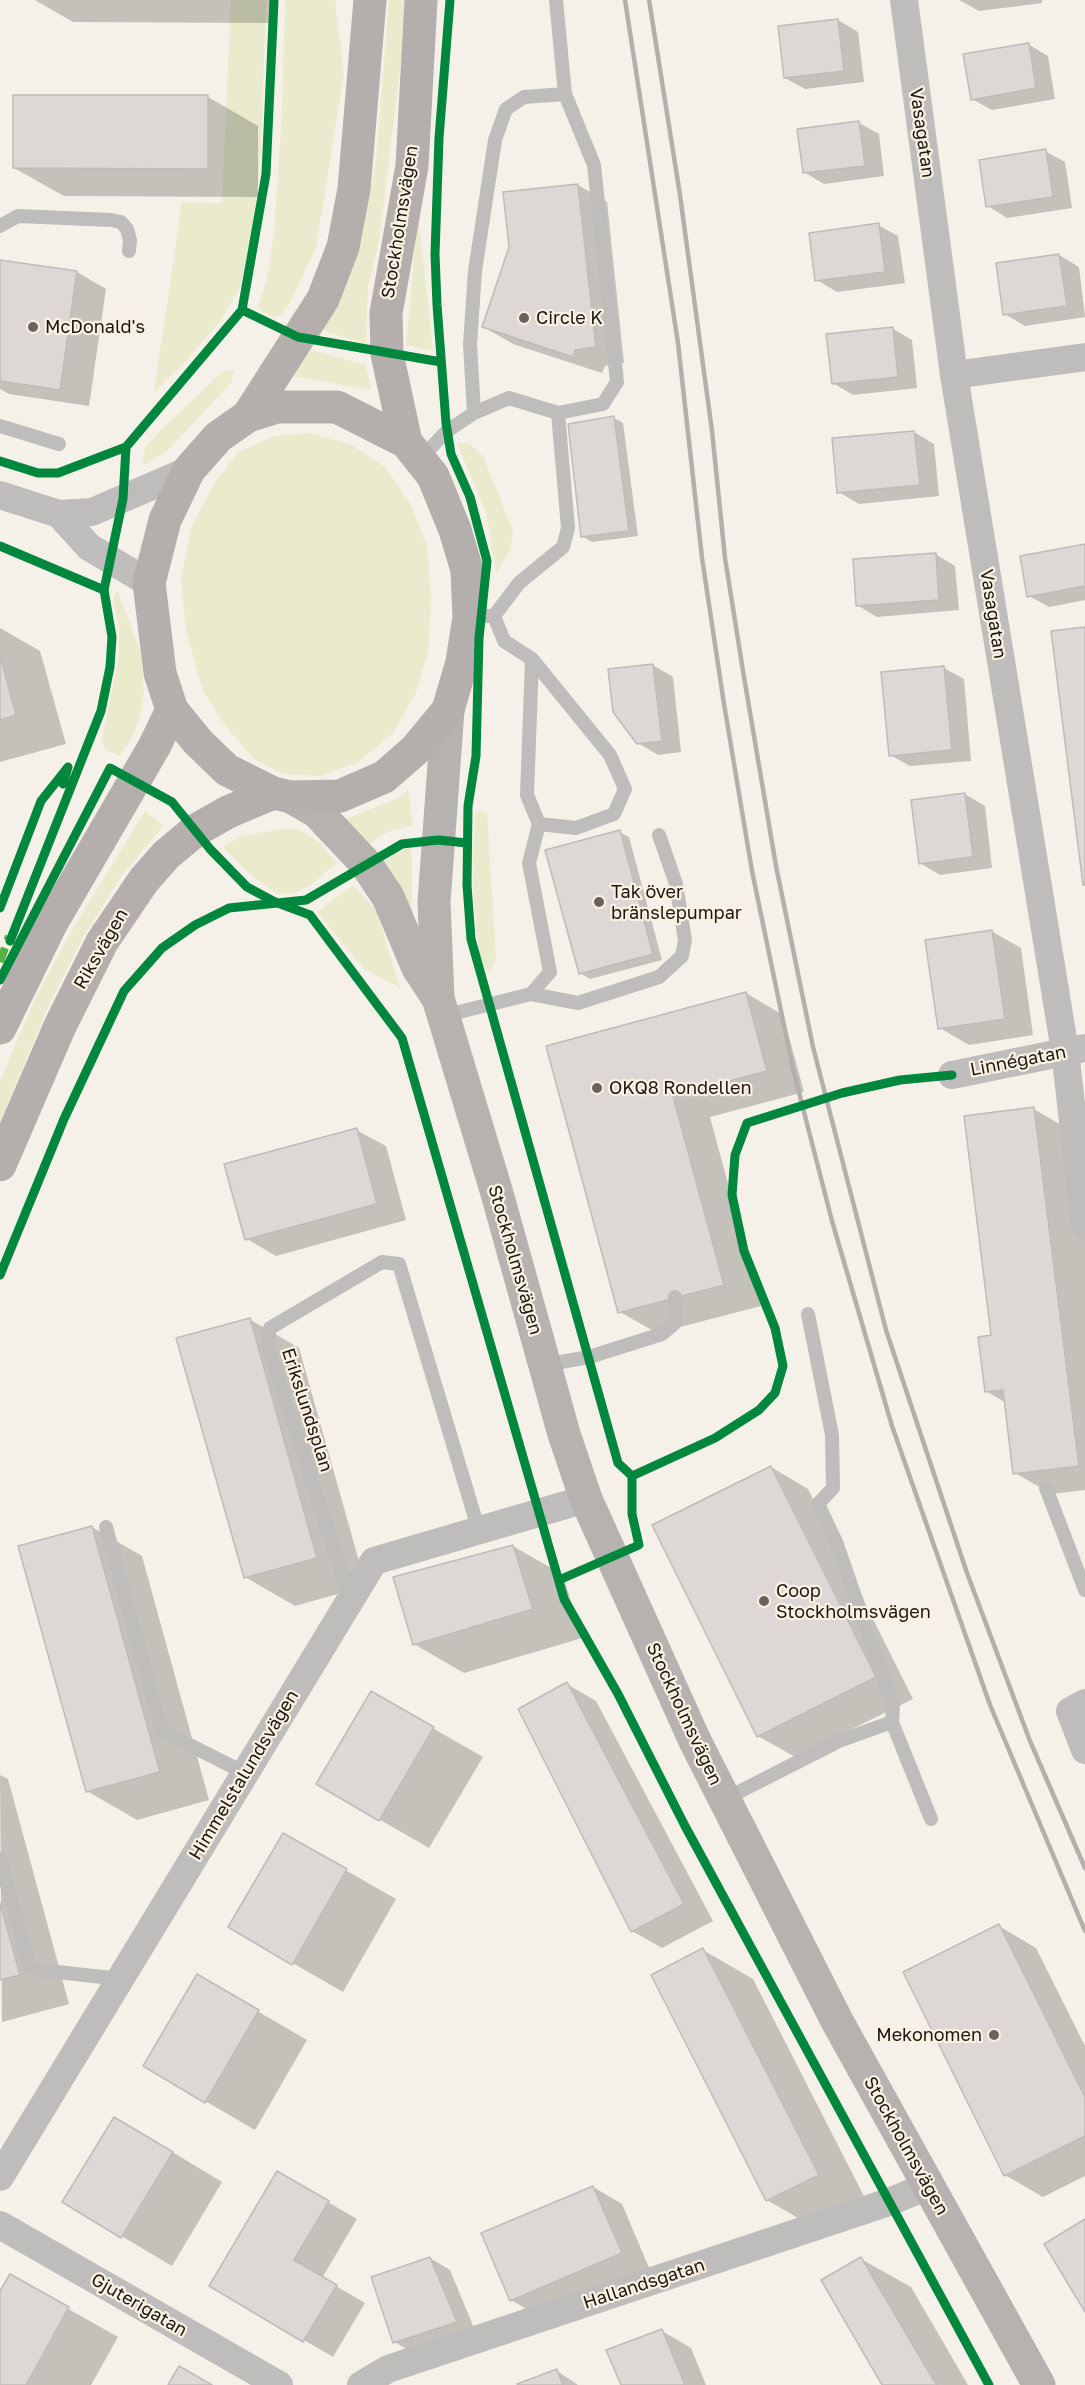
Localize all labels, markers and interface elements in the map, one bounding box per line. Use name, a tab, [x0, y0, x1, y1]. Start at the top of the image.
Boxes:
street label: Vasagatan	[905, 87, 939, 179]
street label: Stockholmsvägen	[377, 144, 423, 300]
place label: Circle K	[536, 307, 603, 329]
marker: Circle K	[517, 311, 531, 325]
place label: McDonald's	[45, 316, 145, 338]
marker: McDonald's	[26, 320, 40, 334]
street label: Vasagatan	[975, 568, 1011, 660]
place label: Tak över bränslepumpar	[611, 881, 742, 924]
marker: Tak över bränslepumpar	[592, 895, 606, 909]
street label: Riksvägen	[69, 905, 133, 993]
street label: Linnégatan	[968, 1041, 1068, 1081]
place label: OKQ8 Rondellen	[609, 1077, 751, 1099]
marker: OKQ8 Rondellen	[590, 1081, 604, 1095]
street label: Stockholmsvägen	[483, 1183, 547, 1337]
street label: Erikslundsplan	[277, 1345, 337, 1475]
place label: Coop Stockholmsvägen	[776, 1580, 931, 1622]
marker: Coop Stockholmsvägen	[757, 1594, 771, 1608]
street label: Stockholmsvägen	[642, 1639, 726, 1789]
street label: Himmelstalundsvägen	[185, 1686, 303, 1864]
place label: Mekonomen	[876, 2024, 982, 2046]
marker: Mekonomen	[987, 2028, 1001, 2042]
street label: Stockholmsvägen	[859, 2073, 953, 2219]
street label: Hallandsgatan	[580, 2254, 708, 2314]
street label: Gjuterigatan	[87, 2269, 191, 2341]

